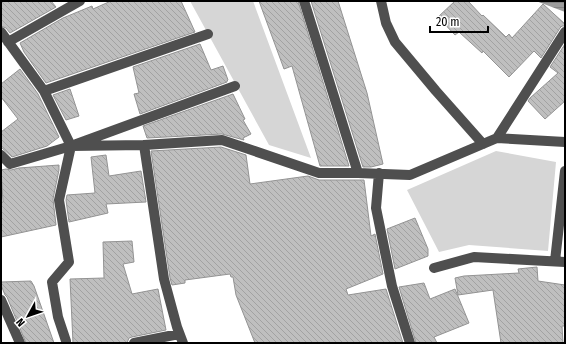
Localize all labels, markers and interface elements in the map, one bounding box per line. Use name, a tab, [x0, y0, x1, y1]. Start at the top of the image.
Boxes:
scale bar	[430, 8, 488, 34]
text: 20 m	[436, 15, 460, 29]
north arrow	[8, 296, 48, 336]
text: N	[14, 315, 28, 329]

